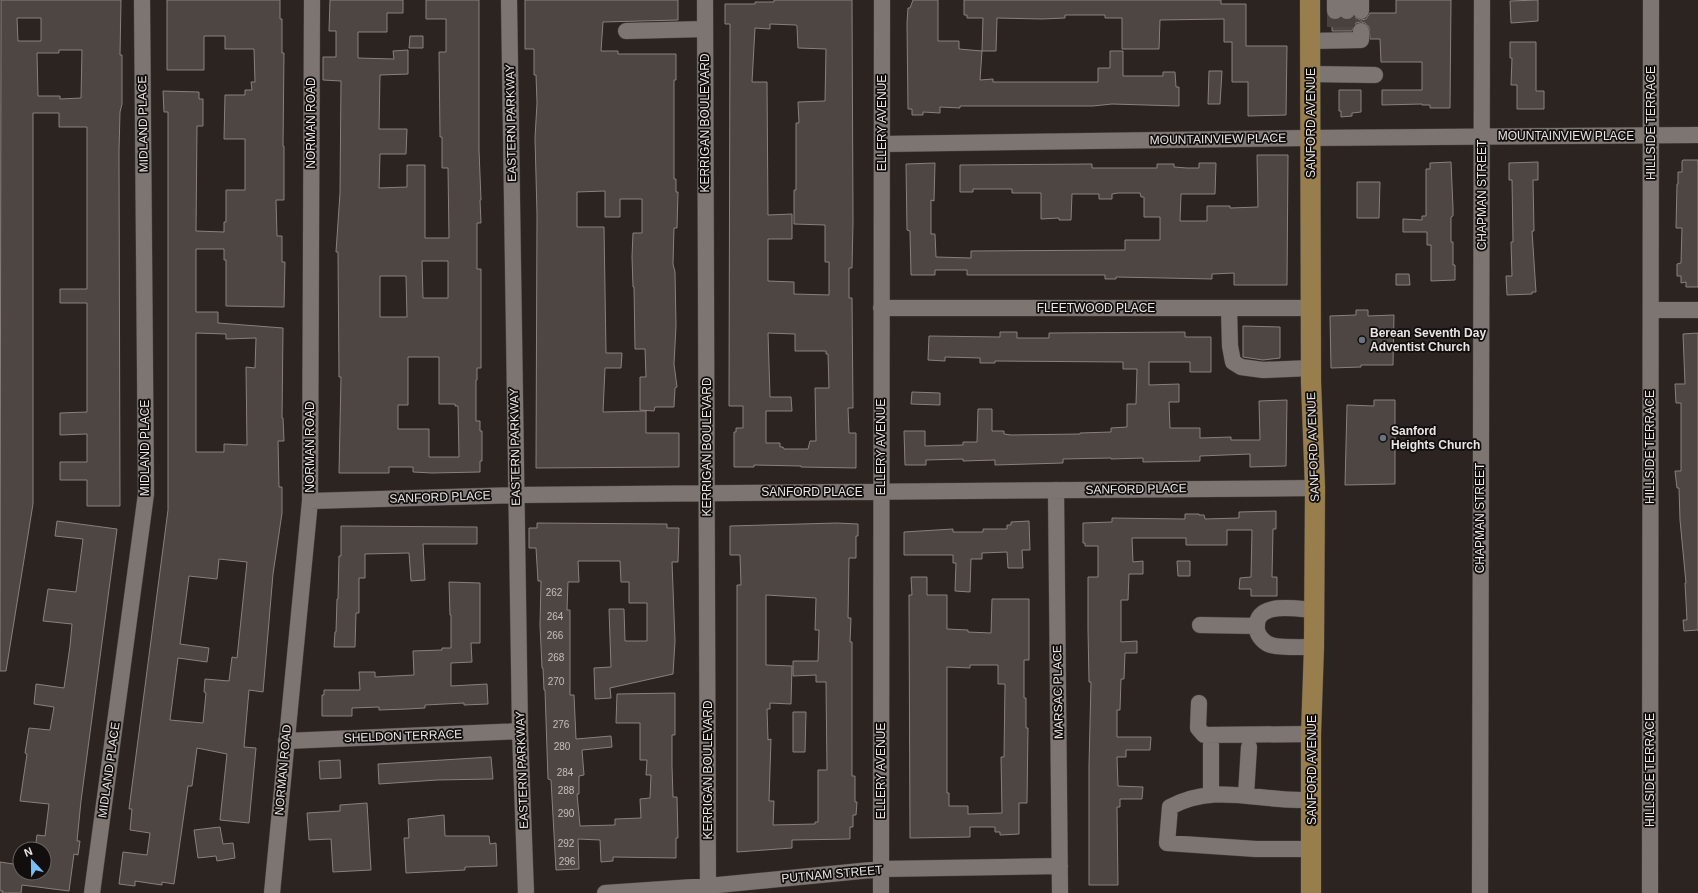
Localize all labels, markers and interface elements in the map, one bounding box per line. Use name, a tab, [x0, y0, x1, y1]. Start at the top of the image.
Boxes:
street label: KERRIGAN BOULEVARD	[698, 53, 712, 193]
street label: EASTERN PARKWAY	[503, 64, 519, 182]
street label: HILLSIDE TERRACE	[1644, 66, 1658, 180]
street label: SANFORD AVENUE	[1304, 68, 1318, 178]
street label: ELLERY AVENUE	[875, 75, 889, 171]
street label: MIDLAND PLACE	[135, 76, 151, 172]
street label: NORMAN ROAD	[304, 77, 318, 169]
street label: MOUNTAINVIEW PLACE	[1498, 129, 1634, 143]
street label: MOUNTAINVIEW PLACE	[1150, 131, 1286, 147]
street label: CHAPMAN STREET	[1475, 139, 1489, 250]
street label: FLEETWOOD PLACE	[1037, 301, 1155, 315]
place label: Berean Seventh Day Adventist Church	[1370, 326, 1486, 354]
marker: Berean Seventh Day Adventist Church	[1357, 335, 1367, 345]
street label: KERRIGAN BOULEVARD	[700, 377, 714, 517]
street label: EASTERN PARKWAY	[507, 388, 523, 506]
street label: HILLSIDE TERRACE	[1643, 390, 1657, 504]
street label: SANFORD AVENUE	[1304, 392, 1322, 502]
street label: ELLERY AVENUE	[874, 399, 888, 495]
street label: MIDLAND PLACE	[138, 400, 152, 496]
street label: NORMAN ROAD	[303, 401, 317, 493]
place label: Sanford Heights Church	[1391, 424, 1480, 452]
marker: Sanford Heights Church	[1378, 433, 1388, 443]
street label: CHAPMAN STREET	[1473, 462, 1487, 573]
street label: SANFORD PLACE	[1085, 481, 1187, 497]
street label: SANFORD PLACE	[761, 485, 863, 499]
street label: SANFORD PLACE	[389, 488, 491, 506]
house number: 262	[546, 587, 563, 598]
house number: 264	[547, 611, 564, 622]
house number: 266	[547, 630, 564, 641]
street label: MARSAC PLACE	[1050, 645, 1066, 739]
house number: 268	[548, 652, 565, 663]
house number: 270	[548, 676, 565, 687]
street label: KERRIGAN BOULEVARD	[701, 700, 715, 840]
street label: EASTERN PARKWAY	[513, 711, 531, 829]
street label: HILLSIDE TERRACE	[1643, 713, 1657, 827]
street label: SANFORD AVENUE	[1305, 715, 1319, 825]
house number: 276	[553, 719, 570, 730]
street label: MIDLAND PLACE	[95, 721, 123, 819]
street label: ELLERY AVENUE	[874, 723, 888, 819]
street label: NORMAN ROAD	[272, 724, 294, 816]
street label: SHELDON TERRACE	[344, 727, 462, 745]
house number: 280	[554, 741, 571, 752]
house number: 284	[557, 767, 574, 778]
house number: 288	[558, 785, 575, 796]
house number: 290	[558, 808, 575, 819]
house number: 292	[558, 838, 575, 849]
north arrow	[12, 841, 52, 881]
text: N	[22, 845, 34, 859]
house number: 296	[559, 856, 576, 867]
street label: PUTNAM STREET	[781, 863, 884, 885]

